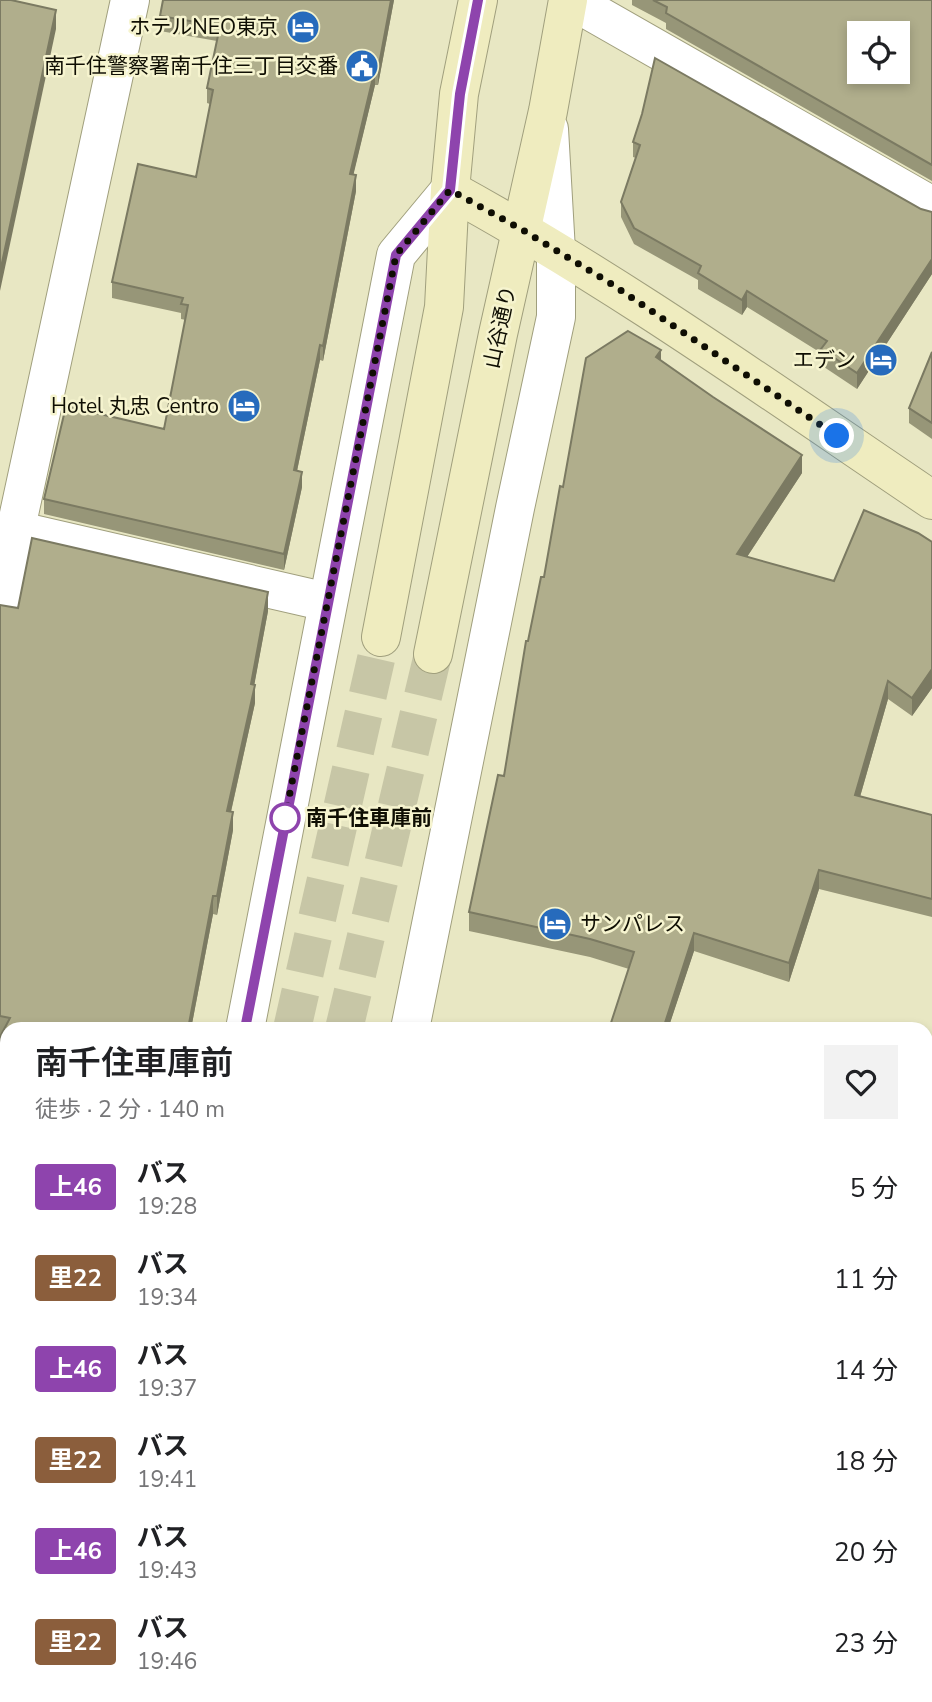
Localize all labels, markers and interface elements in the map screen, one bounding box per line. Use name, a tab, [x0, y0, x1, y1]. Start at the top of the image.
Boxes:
hotel icon: ホテルNEO東京	[284, 8, 322, 46]
place label: ホテルNEO東京	[129, 13, 278, 41]
map controls	[847, 21, 910, 84]
button: locate	[847, 21, 910, 84]
public building icon: 南千住警察署南千住三丁目交番	[343, 47, 381, 85]
place label: 南千住警察署南千住三丁目交番	[44, 52, 338, 80]
street label: 山谷通り	[478, 283, 522, 371]
hotel icon: エデン	[862, 341, 900, 379]
place label: エデン	[793, 346, 856, 374]
hotel icon: Hotel 丸忠 Centro	[225, 387, 263, 425]
place label: Hotel 丸忠 Centro	[51, 392, 219, 420]
your location	[819, 418, 854, 453]
marker: 南千住車庫前	[270, 803, 300, 833]
place label: 南千住車庫前	[306, 804, 432, 832]
hotel icon: サンパレス	[536, 905, 574, 943]
place label: サンパレス	[580, 910, 685, 938]
text: 南千住車庫前	[35, 1041, 233, 1086]
button: heart	[824, 1045, 898, 1119]
text: 徒歩 · 2 分 · 140 m	[35, 1094, 225, 1125]
text: バス	[137, 1156, 189, 1191]
text: 上46	[49, 1171, 102, 1203]
text: 5 分	[850, 1171, 898, 1206]
text: 19:28	[137, 1191, 197, 1222]
text: バス	[137, 1247, 189, 1282]
text: 里22	[49, 1262, 102, 1294]
text: 11 分	[834, 1262, 898, 1297]
text: 19:34	[137, 1282, 197, 1313]
text: バス	[137, 1338, 189, 1373]
text: 上46	[49, 1353, 102, 1385]
text: 14 分	[834, 1353, 898, 1388]
text: 19:37	[137, 1373, 197, 1404]
text: バス	[137, 1429, 189, 1464]
text: 里22	[49, 1444, 102, 1476]
text: 18 分	[834, 1444, 898, 1479]
text: 19:41	[137, 1464, 197, 1495]
text: バス	[137, 1520, 189, 1555]
text: 上46	[49, 1535, 102, 1567]
text: 20 分	[834, 1535, 898, 1570]
text: 19:43	[137, 1555, 197, 1586]
text: バス	[137, 1611, 189, 1646]
text: 里22	[49, 1626, 102, 1658]
text: 23 分	[834, 1626, 898, 1661]
text: 19:46	[137, 1646, 197, 1677]

